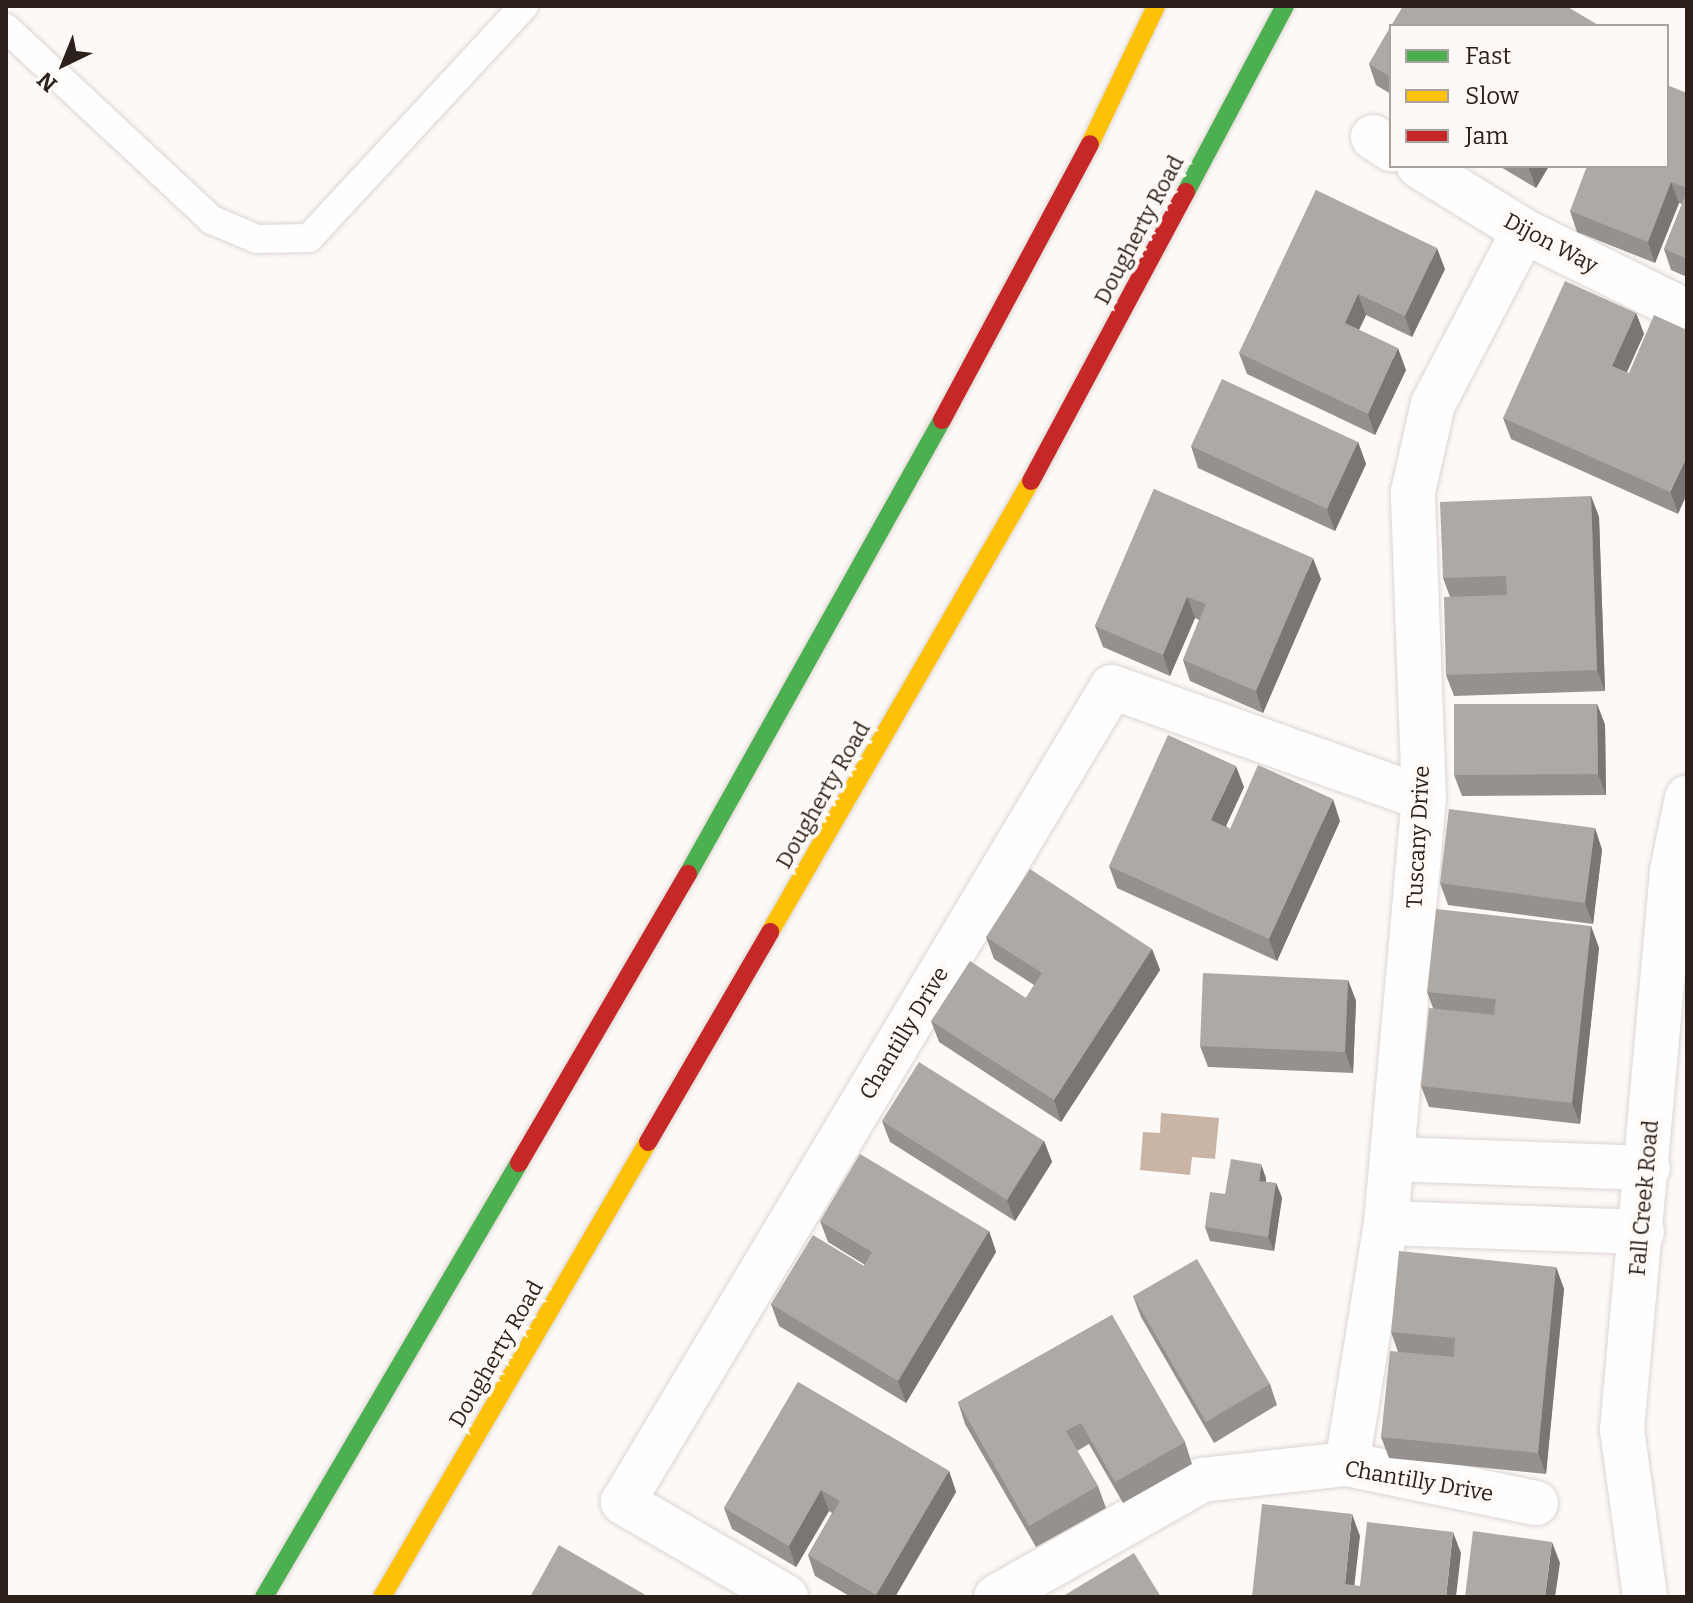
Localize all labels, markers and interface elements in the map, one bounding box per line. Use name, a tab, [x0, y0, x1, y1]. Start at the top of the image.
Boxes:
north arrow	[24, 24, 104, 104]
legend	[1389, 24, 1669, 168]
text: Fast	[1465, 42, 1511, 70]
text: N	[32, 66, 63, 98]
text: Slow	[1465, 82, 1519, 110]
text: Jam	[1465, 122, 1508, 150]
street label: Dougherty Road	[1089, 151, 1189, 309]
street label: Dijon Way	[1499, 207, 1603, 279]
street label: Dougherty Road	[770, 717, 876, 873]
street label: Tuscany Drive	[1401, 765, 1435, 909]
street label: Chantilly Drive	[854, 962, 954, 1104]
street label: Fall Creek Road	[1624, 1119, 1664, 1277]
street label: Dougherty Road	[443, 1276, 549, 1432]
street label: Chantilly Drive	[1343, 1455, 1495, 1507]

